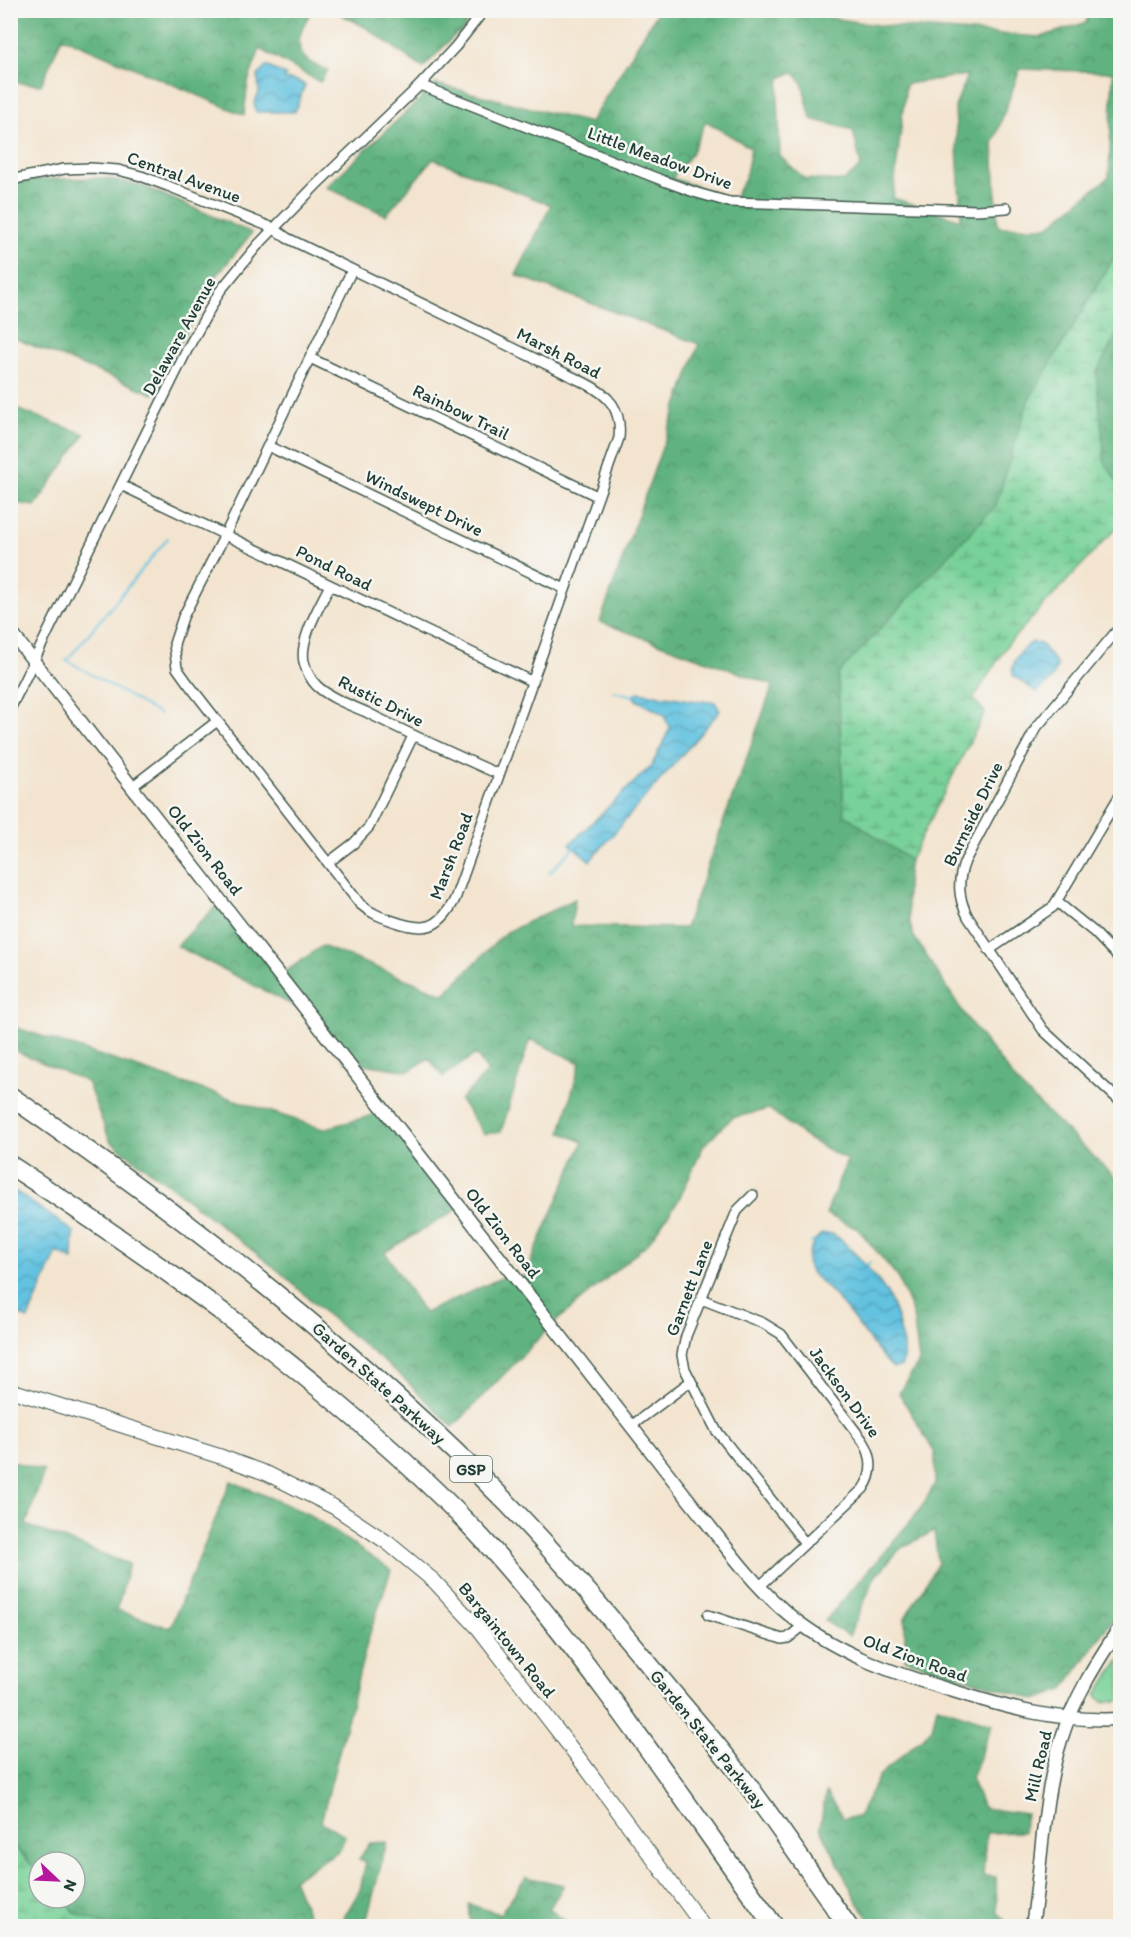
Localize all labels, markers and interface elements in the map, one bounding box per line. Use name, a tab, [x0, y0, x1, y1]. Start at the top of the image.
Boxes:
street label: Little Meadow Drive	[585, 122, 735, 194]
street label: Central Avenue	[124, 146, 244, 208]
street label: Delaware Avenue	[137, 273, 221, 399]
street label: Marsh Road	[513, 322, 605, 384]
street label: Rainbow Trail	[409, 379, 513, 445]
street label: Windswept Drive	[361, 465, 487, 541]
street label: Pond Road	[292, 540, 376, 596]
street label: Rustic Drive	[334, 670, 428, 732]
street label: Burnside Drive	[938, 758, 1008, 870]
street label: Old Zion Road	[163, 800, 247, 900]
street label: Marsh Road	[424, 809, 478, 903]
street label: Old Zion Road	[461, 1183, 545, 1283]
street label: Garnett Lane	[661, 1237, 717, 1339]
street label: Garden State Parkway	[307, 1317, 451, 1449]
street label: Jackson Drive	[805, 1342, 885, 1442]
road number: GSP	[450, 1456, 492, 1482]
street label: Bargaintown Road	[454, 1578, 560, 1702]
street label: Old Zion Road	[860, 1629, 970, 1687]
street label: Garden State Parkway	[645, 1665, 771, 1813]
street label: Mill Road	[1019, 1728, 1057, 1804]
north arrow	[27, 1850, 87, 1910]
text: N	[59, 1877, 81, 1894]

